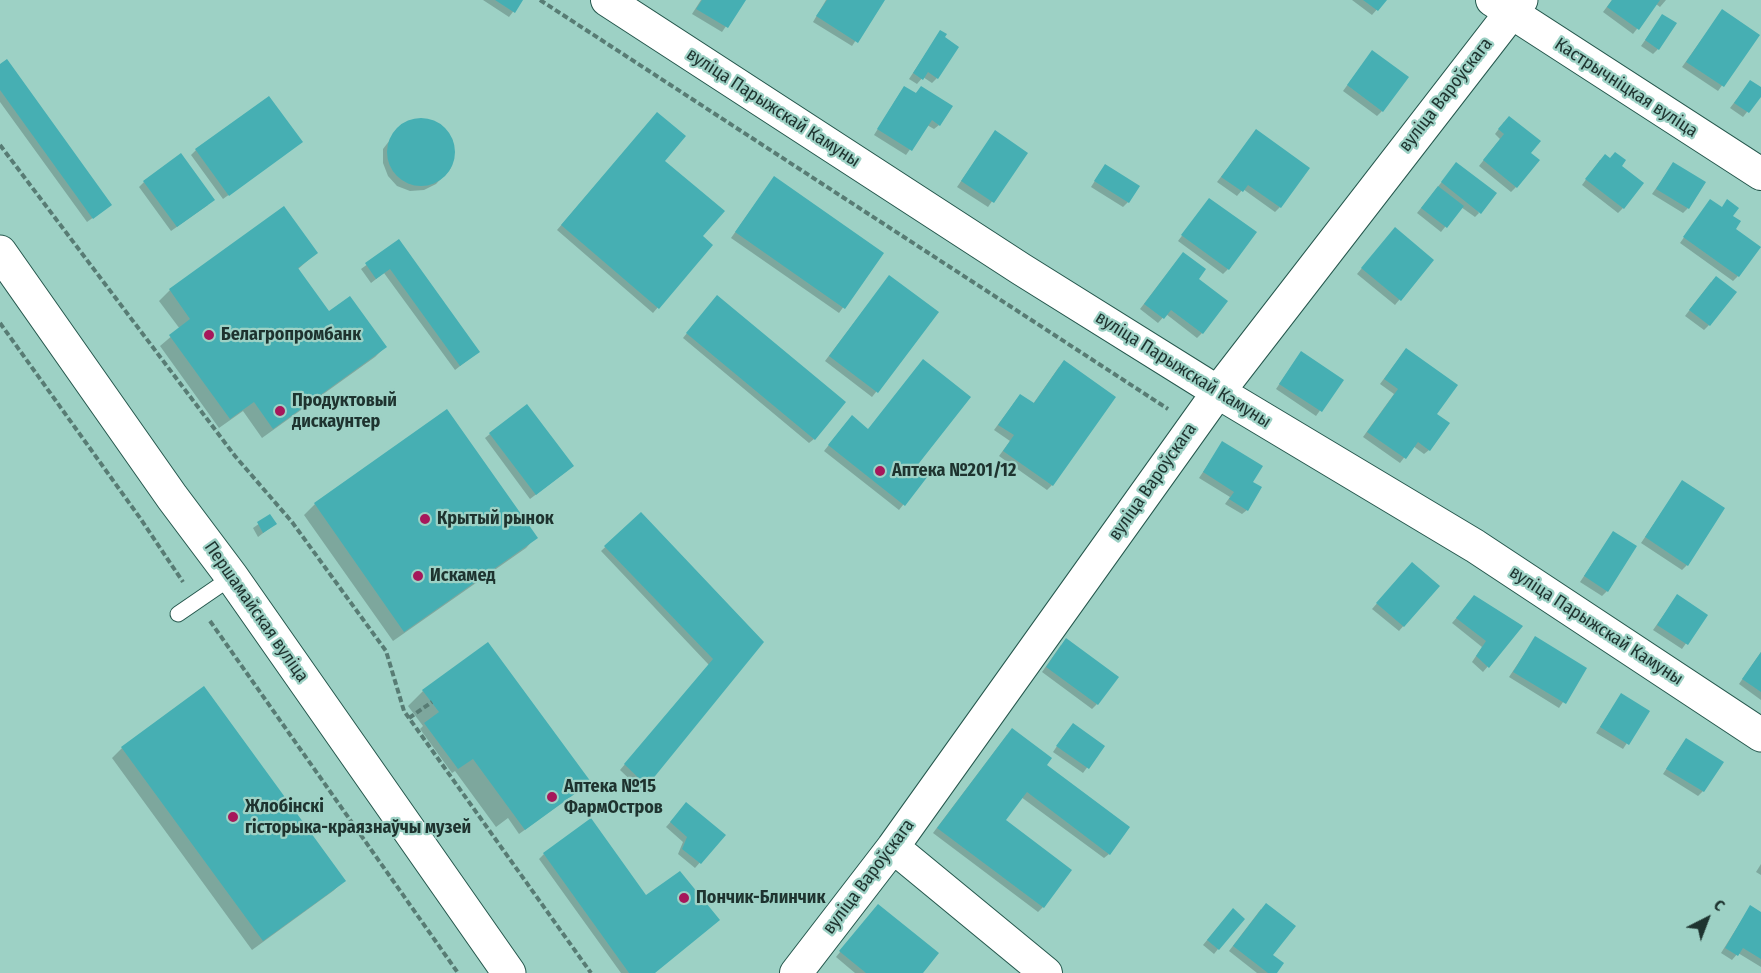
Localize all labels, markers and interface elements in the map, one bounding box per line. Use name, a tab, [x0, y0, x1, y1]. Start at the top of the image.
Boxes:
street label: вуліца Вароўскага	[1395, 34, 1497, 156]
street label: Кастрычніцкая вуліца	[1550, 34, 1702, 142]
street label: вуліца Парыжскай Камуны	[682, 44, 864, 172]
street label: вуліца Парыжскай Камуны	[1091, 307, 1275, 433]
place label: Белагропромбанк	[221, 324, 361, 346]
marker: Белагропромбанк	[202, 328, 216, 342]
place label: Продуктовый дискаунтер	[292, 390, 397, 432]
marker: Продуктовый дискаунтер	[273, 404, 287, 418]
street label: вуліца Вароўскага	[1104, 419, 1202, 545]
place label: Аптека №201/12	[892, 460, 1016, 482]
marker: Аптека №201/12	[873, 464, 887, 478]
place label: Крытый рынок	[437, 508, 554, 530]
marker: Крытый рынок	[418, 512, 432, 526]
street label: Першамайская вуліца	[199, 537, 313, 687]
street label: вуліца Парыжскай Камуны	[1505, 562, 1687, 690]
place label: Искамед	[430, 565, 495, 587]
marker: Искамед	[411, 569, 425, 583]
place label: Аптека №15 ФармОстров	[564, 776, 663, 818]
marker: Аптека №15 ФармОстров	[545, 790, 559, 804]
place label: Жлобінскі гісторыка-краязнаўчы музей	[245, 796, 471, 838]
marker: Жлобінскі гісторыка-краязнаўчы музей	[226, 810, 240, 824]
street label: вуліца Вароўскага	[819, 815, 919, 939]
place label: Пончик-Блинчик	[696, 887, 825, 909]
north arrow	[1677, 889, 1737, 949]
marker: Пончик-Блинчик	[677, 891, 691, 905]
text: С	[1710, 895, 1729, 915]

